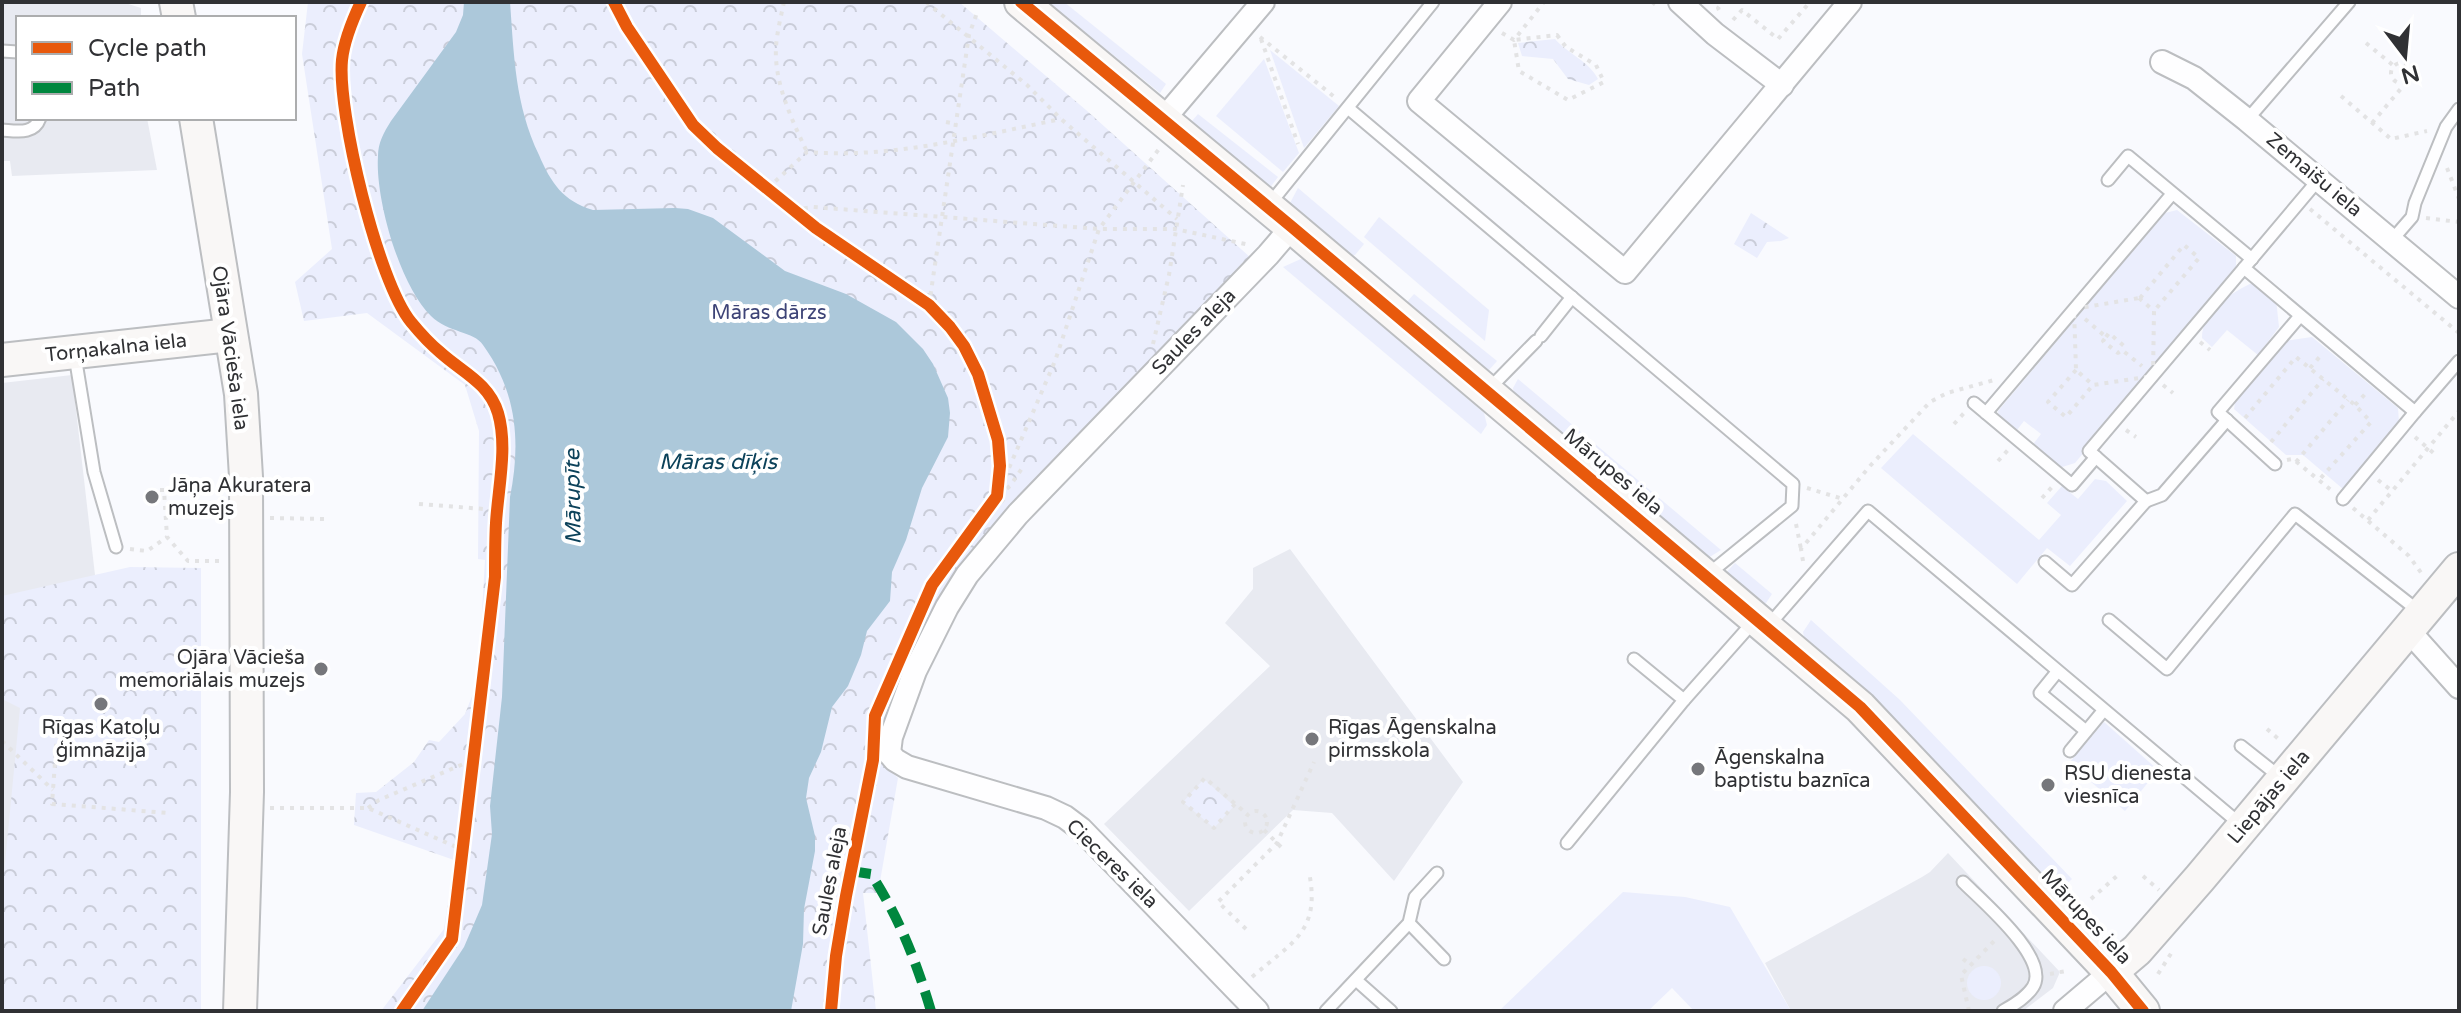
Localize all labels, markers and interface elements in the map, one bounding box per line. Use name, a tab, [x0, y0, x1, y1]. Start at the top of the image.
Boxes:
legend	[16, 16, 296, 120]
north arrow	[2365, 16, 2445, 96]
text: Cycle path	[88, 34, 207, 63]
text: N	[2398, 59, 2422, 89]
text: Path	[88, 74, 141, 103]
street label: Zemaišu iela	[2261, 128, 2367, 222]
street label: Ojāra Vācieša iela	[207, 264, 253, 432]
street label: Saules aleja	[1147, 284, 1241, 380]
park label: Māras dārzs	[711, 301, 827, 325]
street label: Torņakalna iela	[44, 329, 188, 367]
street label: Mārupes iela	[1559, 424, 1667, 520]
water label: Mārupīte	[559, 447, 587, 545]
water label: Māras dīķis	[659, 449, 778, 475]
place label: Jāņa Akuratera muzejs	[168, 474, 311, 521]
marker: Jāņa Akuratera muzejs	[143, 488, 161, 506]
place label: Ojāra Vācieša memoriālais muzejs	[119, 646, 305, 693]
marker: Ojāra Vācieša memoriālais muzejs	[312, 660, 330, 678]
marker: Rīgas Katoļu ģimnāzija	[92, 695, 110, 713]
place label: Rīgas Katoļu ģimnāzija	[41, 716, 161, 763]
place label: Rīgas Āgenskalna pirmsskola	[1328, 716, 1497, 763]
marker: Rīgas Āgenskalna pirmsskola	[1303, 730, 1321, 748]
street label: Liepājas iela	[2223, 745, 2315, 849]
place label: Āgenskalna baptistu baznīca	[1714, 746, 1870, 793]
marker: Āgenskalna baptistu baznīca	[1689, 760, 1707, 778]
place label: RSU dienesta viesnīca	[2064, 762, 2192, 809]
marker: RSU dienesta viesnīca	[2039, 776, 2057, 794]
street label: Cieceres iela	[1061, 814, 1163, 914]
street label: Saules aleja	[808, 824, 852, 938]
street label: Mārupes iela	[2036, 864, 2136, 970]

